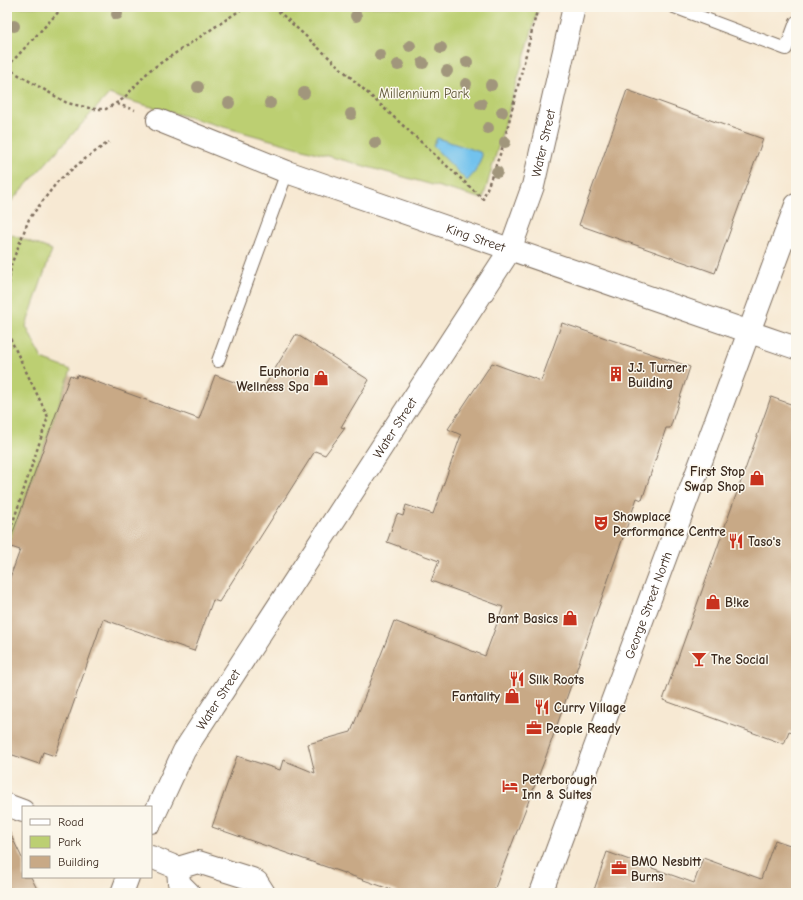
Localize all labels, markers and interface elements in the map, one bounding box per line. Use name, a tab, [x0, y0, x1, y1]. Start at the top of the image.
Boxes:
park label: Millennium Park	[379, 86, 470, 101]
street label: Water Street	[528, 107, 558, 178]
street label: King Street	[445, 220, 509, 255]
place label: J.J. Turner Building	[628, 360, 688, 390]
place label: Euphoria Wellness Spa	[237, 364, 309, 394]
building icon: J.J. Turner Building	[607, 365, 625, 383]
shop icon: Euphoria Wellness Spa	[312, 369, 330, 387]
street label: Water Street	[369, 394, 420, 461]
place label: First Stop Swap Shop	[684, 464, 745, 494]
shop icon: First Stop Swap Shop	[748, 469, 766, 487]
place label: Showplace Performance Centre	[613, 509, 726, 539]
theatre icon: Showplace Performance Centre	[592, 514, 610, 532]
restaurant icon: Taso's	[727, 532, 745, 550]
place label: Taso's	[748, 534, 781, 549]
street label: George Street North	[621, 549, 674, 661]
shop icon: B!ke	[704, 593, 722, 611]
place label: B!ke	[725, 595, 749, 610]
shop icon: Brant Basics	[561, 609, 579, 627]
place label: Brant Basics	[488, 611, 558, 626]
bar icon: The Social	[690, 650, 708, 668]
place label: The Social	[711, 652, 768, 667]
street label: Water Street	[193, 665, 243, 732]
restaurant icon: Silk Roots	[508, 670, 526, 688]
place label: Silk Roots	[529, 672, 585, 687]
shop icon: Fantality	[503, 687, 521, 705]
place label: Fantality	[452, 689, 500, 704]
restaurant icon: Curry Village	[533, 698, 551, 716]
place label: Curry Village	[554, 700, 627, 715]
office icon: People Ready	[525, 719, 543, 737]
place label: People Ready	[546, 721, 620, 736]
place label: Peterborough Inn & Suites	[522, 772, 597, 802]
hotel icon: Peterborough Inn & Suites	[501, 777, 519, 795]
legend	[22, 806, 152, 878]
text: Road	[58, 815, 84, 829]
text: Park	[58, 835, 81, 849]
place label: BMO Nesbitt Burns	[631, 854, 702, 884]
text: Building	[58, 855, 99, 869]
office icon: BMO Nesbitt Burns	[610, 859, 628, 877]

